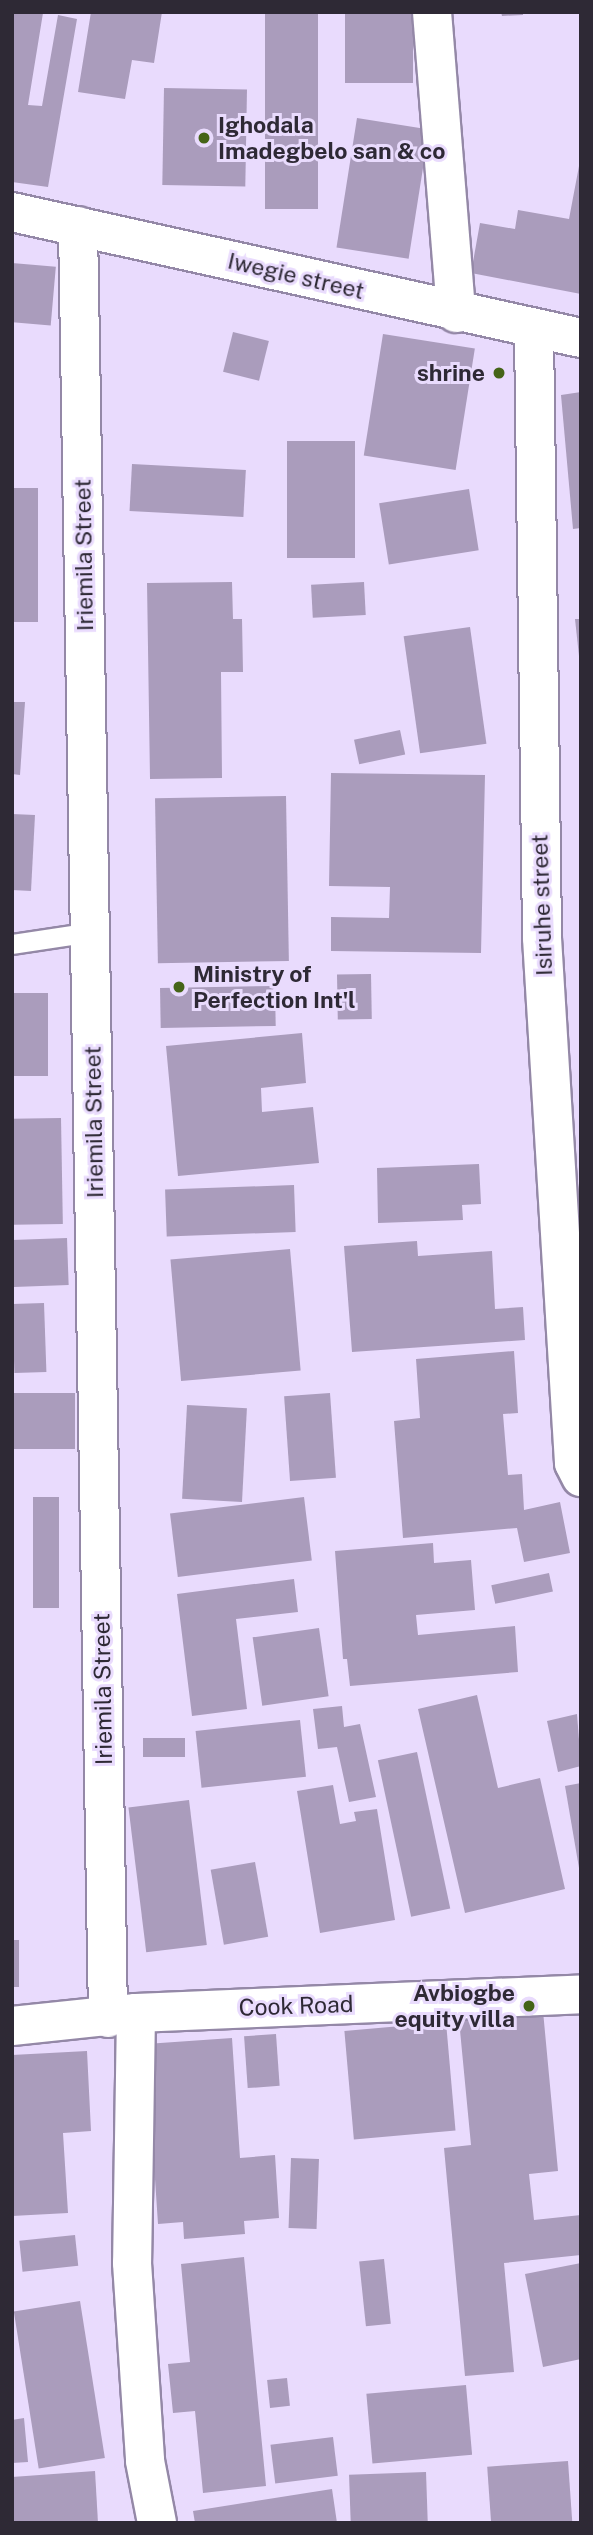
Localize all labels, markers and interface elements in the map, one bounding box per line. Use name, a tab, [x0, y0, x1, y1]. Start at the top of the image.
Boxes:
place label: Ighodala Imadegbelo san & co	[218, 111, 446, 165]
marker: Ighodala Imadegbelo san & co	[196, 130, 212, 146]
street label: Iwegie street	[225, 247, 367, 305]
place label: shrine	[417, 359, 485, 387]
marker: shrine	[491, 365, 507, 381]
street label: Iriemila Street	[69, 479, 99, 631]
street label: Isiruhe street	[526, 834, 558, 976]
place label: Ministry of Perfection Int'l	[193, 960, 355, 1014]
marker: Ministry of Perfection Int'l	[171, 979, 187, 995]
street label: Iriemila Street	[79, 1046, 109, 1198]
street label: Iriemila Street	[88, 1613, 118, 1765]
place label: Avbiogbe equity villa	[394, 1979, 515, 2033]
street label: Cook Road	[238, 1990, 354, 2022]
marker: Avbiogbe equity villa	[521, 1998, 537, 2014]

